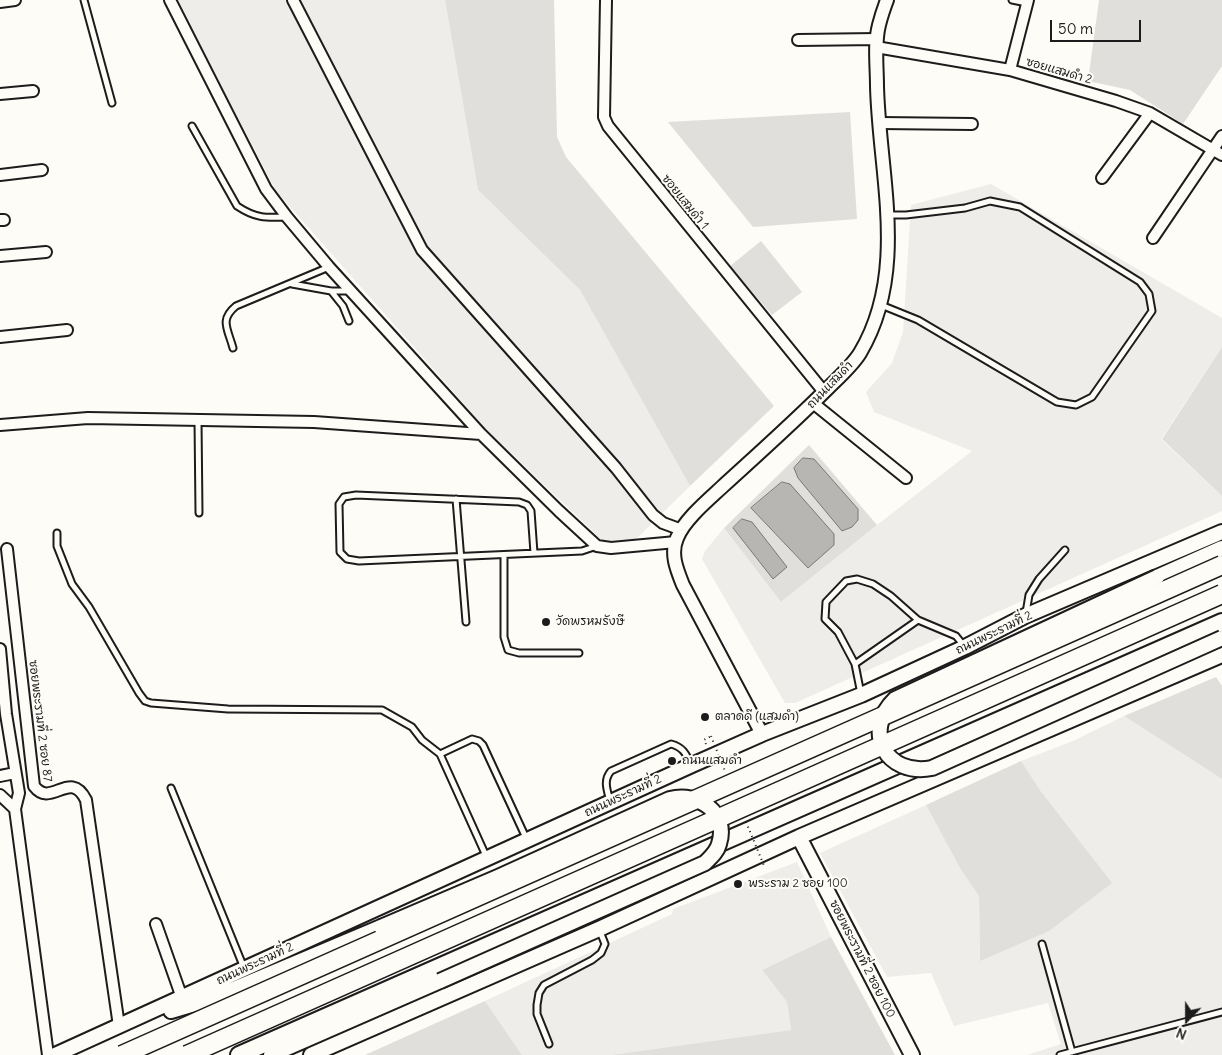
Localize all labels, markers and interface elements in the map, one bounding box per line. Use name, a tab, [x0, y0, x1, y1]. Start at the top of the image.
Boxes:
scale bar	[1052, 10, 1143, 42]
text: 50 m	[1058, 19, 1093, 38]
street label: ซอยแสมดำ 2	[1024, 55, 1094, 87]
street label: ซอยแสมดำ 1	[659, 172, 711, 232]
street label: ถนนแสมดำ	[804, 358, 856, 412]
street label: ถนนพระรามที่ 2	[953, 608, 1035, 658]
place label: วัดพรหมรังษี	[556, 615, 625, 629]
marker: วัดพรหมรังษี	[540, 616, 552, 628]
street label: ซอยพระรามที่ 2 ซอย 87	[25, 659, 55, 783]
place label: ตลาดดี (แสมดำ)	[715, 710, 799, 724]
marker: ตลาดดี (แสมดำ)	[699, 711, 711, 723]
place label: ถนนแสมดำ	[682, 754, 742, 768]
marker: ถนนแสมดำ	[666, 755, 678, 767]
street label: ถนนพระรามที่ 2	[582, 772, 664, 820]
place label: พระราม 2 ซอย 100	[748, 877, 848, 891]
marker: พระราม 2 ซอย 100	[732, 878, 744, 890]
street label: ซอยพระรามที่ 2 ซอย 100	[826, 898, 898, 1020]
street label: ถนนพระรามที่ 2	[214, 940, 296, 988]
north arrow	[1162, 995, 1212, 1045]
text: N	[1174, 1024, 1189, 1044]

